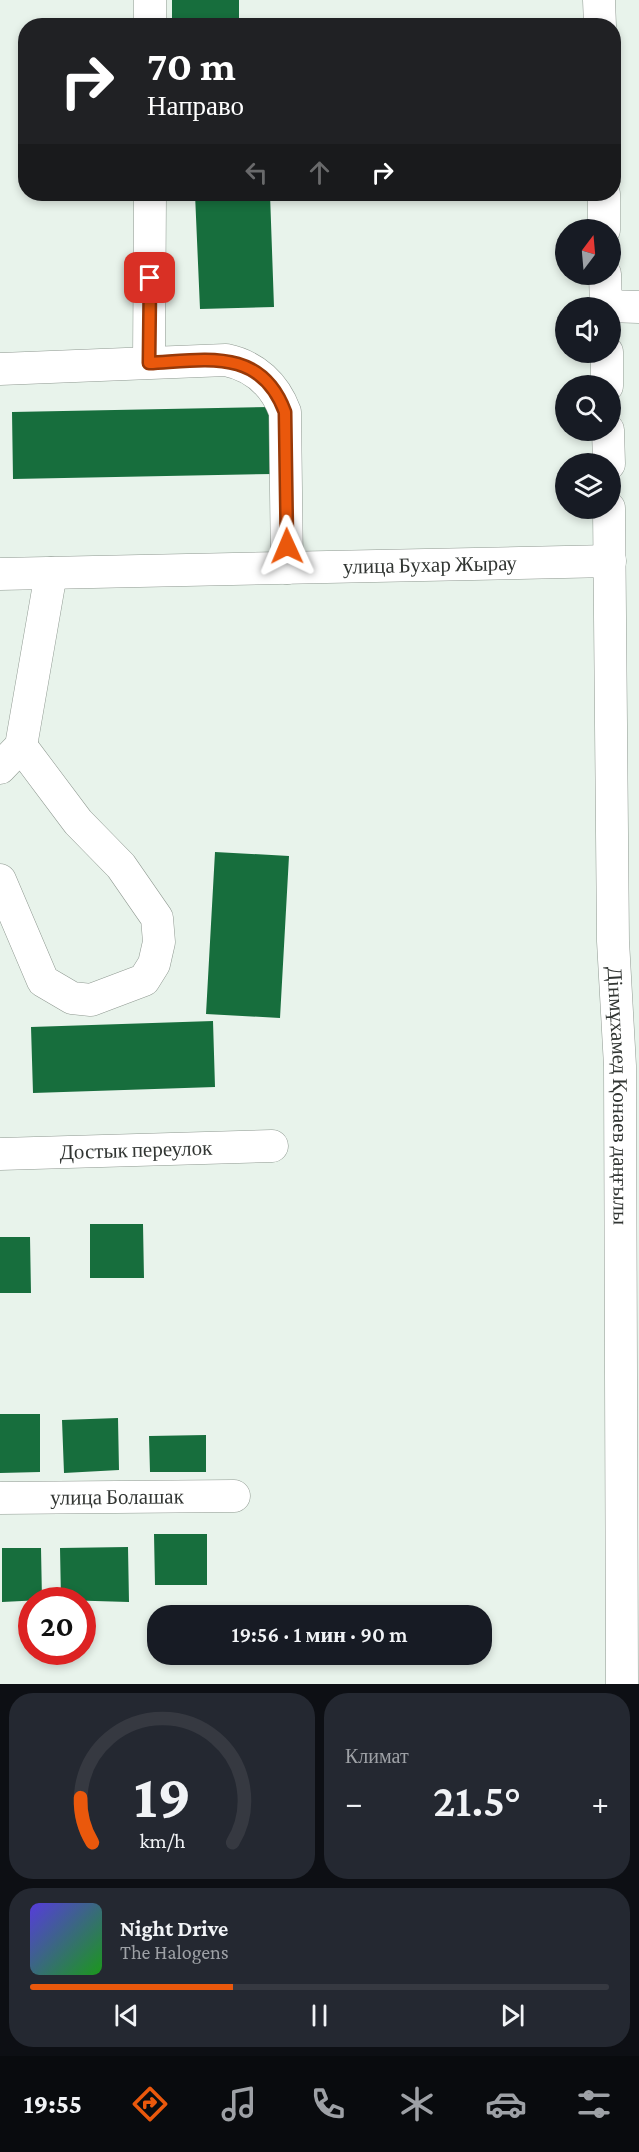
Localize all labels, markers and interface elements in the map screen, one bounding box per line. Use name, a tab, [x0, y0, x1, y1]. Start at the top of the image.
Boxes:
icon: right	[48, 42, 126, 120]
text: 70 m	[147, 42, 236, 89]
text: Направо	[147, 91, 244, 121]
icon: left	[240, 156, 273, 189]
icon: ahead	[303, 156, 336, 189]
icon: right	[366, 156, 399, 189]
north arrow	[555, 219, 621, 285]
map controls	[555, 219, 621, 519]
pin	[124, 252, 175, 303]
icon: arrive	[133, 261, 166, 294]
button: sound	[555, 297, 621, 363]
button: search	[555, 375, 621, 441]
button: layers	[555, 453, 621, 519]
position arrow	[255, 514, 319, 578]
street label: улица Бухар Жырау	[343, 551, 518, 579]
street label: Дінмұхамед Қонаев даңғылы	[602, 966, 633, 1225]
street label: Достык переулок	[59, 1136, 213, 1164]
street label: улица Болашак	[50, 1484, 185, 1510]
speed limit sign: 20	[18, 1587, 96, 1665]
text: 19:56 · 1 мин · 90 m	[232, 1622, 407, 1647]
text: Климат	[345, 1745, 409, 1767]
text: 19	[133, 1761, 191, 1830]
text: 21.5°	[433, 1776, 521, 1826]
text: −	[345, 1784, 362, 1821]
text: +	[592, 1784, 609, 1821]
text: km/h	[139, 1829, 186, 1853]
text: Night Drive	[120, 1916, 228, 1941]
text: The Halogens	[120, 1941, 229, 1963]
icon: previous	[110, 1999, 143, 2032]
icon: pause	[303, 1999, 336, 2032]
icon: next	[496, 1999, 529, 2032]
icon: directions	[129, 2083, 171, 2125]
icon: music	[218, 2083, 260, 2125]
icon: phone	[307, 2083, 349, 2125]
icon: climate	[396, 2083, 438, 2125]
icon: car	[485, 2083, 527, 2125]
icon: filters	[573, 2083, 615, 2125]
text: 19:55	[23, 2089, 82, 2119]

